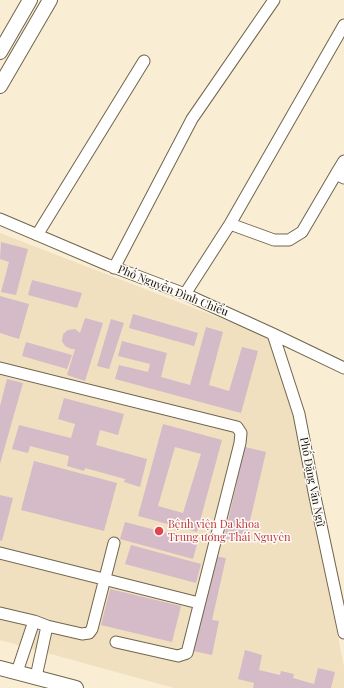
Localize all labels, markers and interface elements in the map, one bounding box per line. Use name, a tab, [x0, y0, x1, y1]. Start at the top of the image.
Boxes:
street label: Phố Nguyễn Đình Chiểu	[116, 263, 230, 319]
street label: Phố Đặng Văn Ngữ	[297, 436, 327, 528]
place label: Bệnh viện Đa khoa Trung ương Thái Nguyên	[168, 518, 291, 544]
marker: Bệnh viện Đa khoa Trung ương Thái Nguyên	[153, 525, 165, 537]

